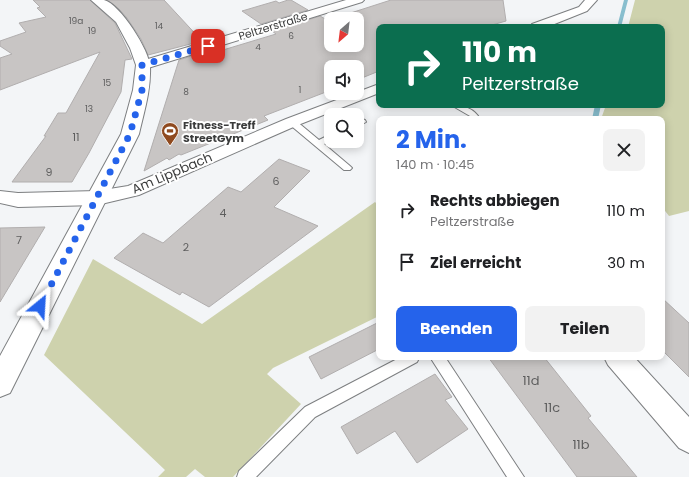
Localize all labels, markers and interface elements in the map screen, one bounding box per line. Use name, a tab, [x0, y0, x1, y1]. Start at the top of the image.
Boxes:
street label: Peltzerstraße	[237, 8, 310, 44]
north arrow	[324, 12, 364, 52]
map controls	[324, 12, 364, 148]
house number: 19a	[69, 15, 83, 27]
house number: 14	[155, 20, 164, 32]
house number: 19	[88, 25, 97, 37]
pin	[191, 29, 225, 63]
house number: 6	[288, 30, 294, 42]
text: 110 m	[462, 33, 537, 72]
icon: arrive	[197, 35, 219, 57]
icon: right	[396, 40, 448, 92]
house number: 4	[255, 41, 261, 53]
button: sound	[324, 60, 364, 100]
text: Peltzerstraße	[462, 71, 579, 96]
house number: 15	[103, 77, 112, 89]
house number: 1	[299, 84, 302, 96]
house number: 8	[183, 86, 189, 98]
house number: 13	[85, 103, 93, 115]
button: search	[324, 108, 364, 148]
place label: Fitness-Treff StreetGym	[183, 117, 256, 146]
sports icon: Fitness-Treff StreetGym	[160, 121, 180, 146]
text: 2 Min.	[396, 123, 467, 156]
house number: 11	[72, 129, 80, 145]
button: close	[603, 129, 645, 171]
street label: Am Lippbach	[129, 147, 215, 199]
text: 140 m · 10:45	[396, 155, 475, 174]
house number: 9	[46, 164, 53, 180]
house number: 6	[273, 173, 280, 189]
text: Rechts abbiegen	[430, 190, 560, 211]
icon: right	[396, 199, 418, 221]
text: 110 m	[607, 200, 645, 221]
house number: 4	[220, 205, 227, 221]
text: Peltzerstraße	[430, 212, 514, 231]
house number: 7	[16, 232, 22, 248]
house number: 2	[183, 239, 189, 255]
icon: arrive	[396, 251, 418, 273]
text: Ziel erreicht	[430, 252, 521, 273]
text: 30 m	[607, 252, 645, 273]
position arrow	[19, 285, 61, 327]
button: Beenden	[396, 306, 517, 352]
button: Teilen	[525, 306, 645, 352]
house number: 11d	[522, 371, 540, 390]
house number: 11c	[544, 398, 560, 417]
house number: 11b	[572, 435, 590, 454]

